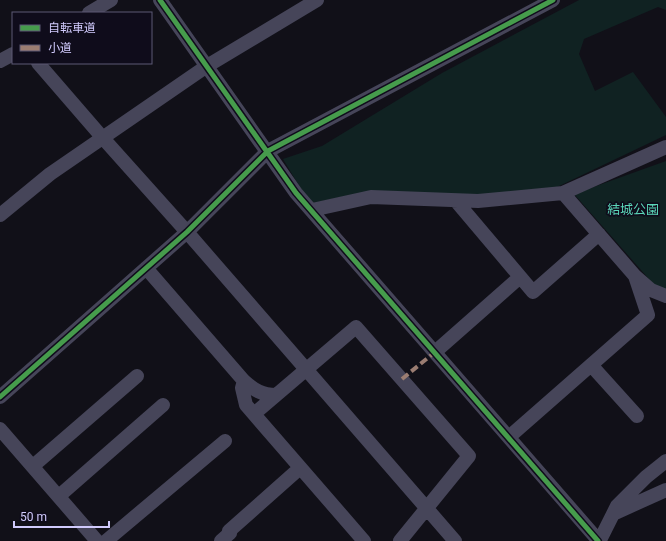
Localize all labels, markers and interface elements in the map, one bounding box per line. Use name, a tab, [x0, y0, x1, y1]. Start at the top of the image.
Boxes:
legend	[12, 12, 152, 64]
text: 自転車道	[48, 21, 96, 35]
text: 小道	[48, 41, 72, 55]
park label: 結城公園	[607, 202, 659, 217]
scale bar	[14, 503, 109, 529]
text: 50 m	[20, 510, 47, 524]

